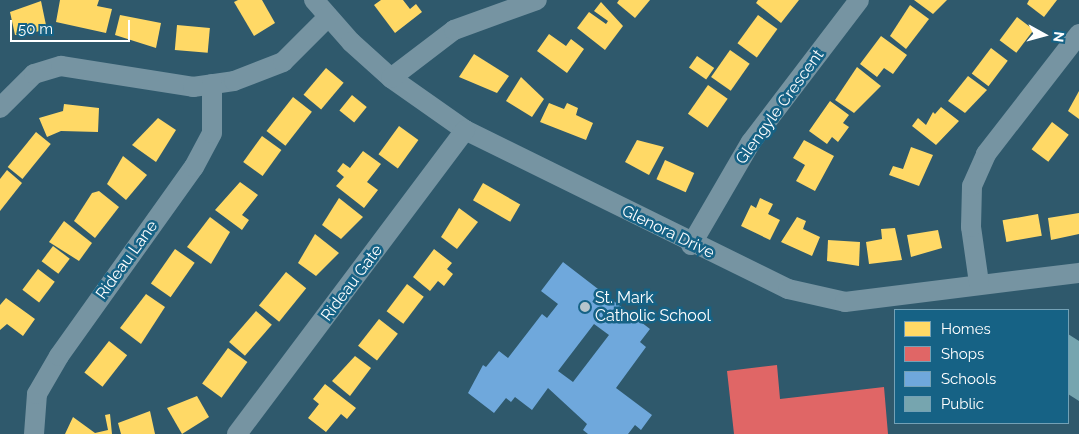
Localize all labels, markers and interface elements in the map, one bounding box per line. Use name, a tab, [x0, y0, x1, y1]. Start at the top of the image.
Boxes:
scale bar	[12, 10, 132, 42]
north arrow	[1019, 10, 1069, 60]
text: 50 m	[18, 20, 53, 38]
text: N	[1050, 31, 1067, 43]
street label: Glengyle Crescent	[732, 46, 828, 168]
street label: Glenora Drive	[619, 201, 717, 263]
street label: Rideau Lane	[92, 217, 162, 303]
street label: Rideau Gate	[317, 241, 387, 325]
place label: St. Mark Catholic School	[595, 288, 711, 326]
marker: St. Mark Catholic School	[579, 301, 591, 313]
legend	[894, 309, 1069, 424]
text: Homes	[941, 320, 991, 338]
text: Shops	[941, 345, 984, 363]
text: Schools	[941, 370, 996, 388]
text: Public	[941, 395, 984, 413]

